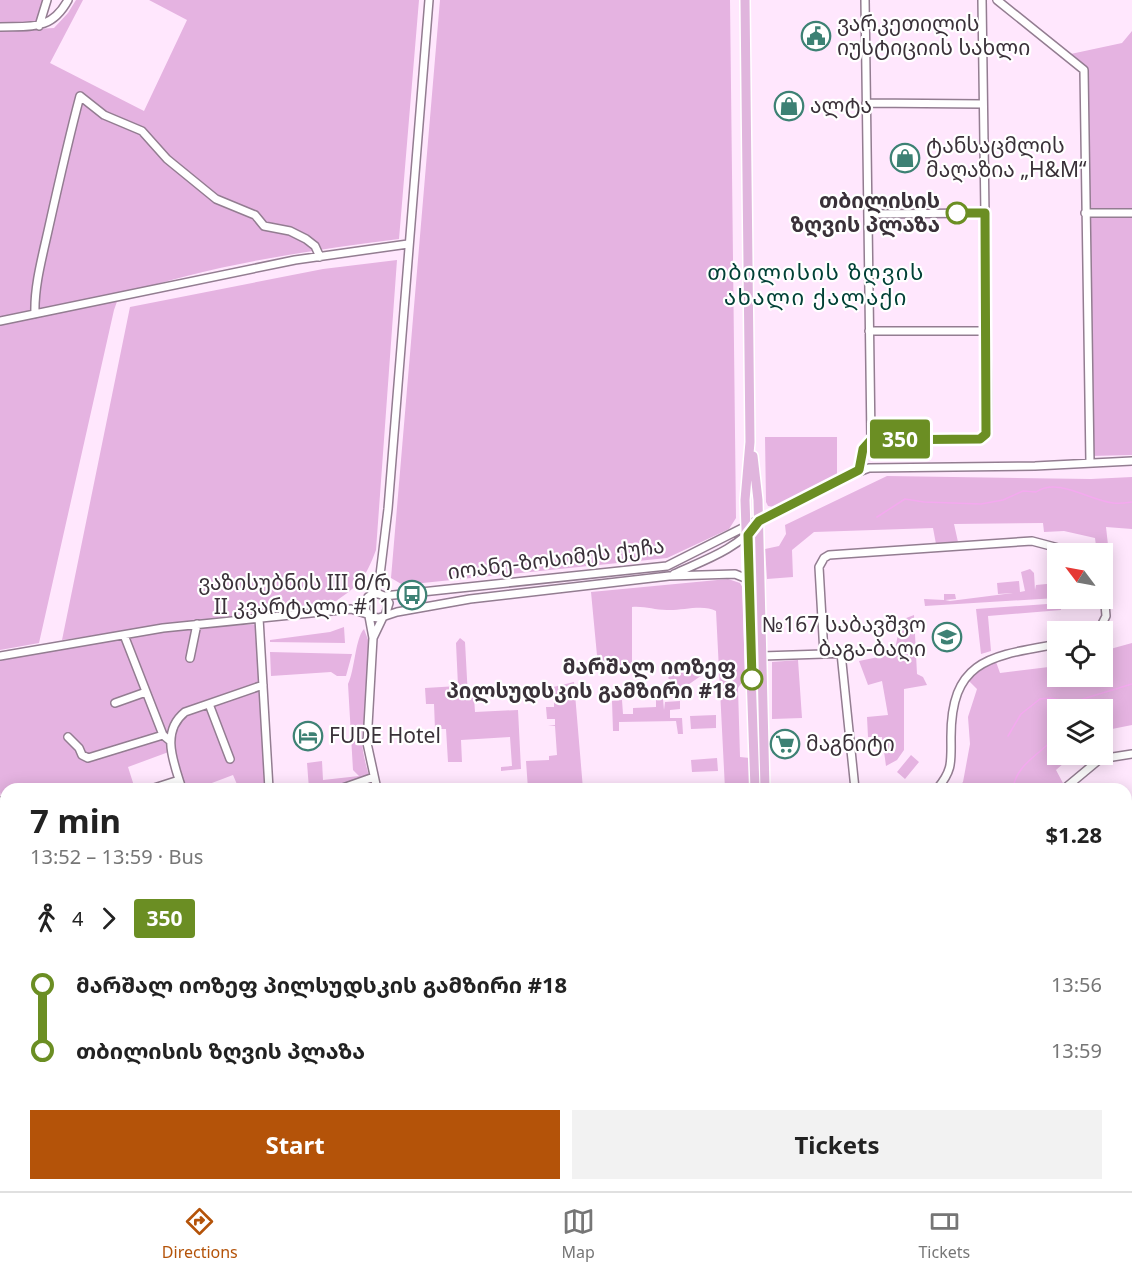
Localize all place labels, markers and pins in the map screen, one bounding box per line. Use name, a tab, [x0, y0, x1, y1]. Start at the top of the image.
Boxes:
place label: ვარკეთილის იუსტიციის სახლი	[837, 9, 1030, 61]
public building icon: ვარკეთილის იუსტიციის სახლი	[800, 20, 832, 52]
shop icon: ალტა	[773, 90, 805, 122]
place label: ალტა	[810, 91, 872, 119]
place label: ტანსაცმლის მაღაზია „H&M“	[926, 131, 1087, 183]
shop icon: ტანსაცმლის მაღაზია „H&M“	[889, 142, 921, 174]
place label: თბილისის ზღვის პლაზა	[790, 186, 940, 238]
marker: თბილისის ზღვის პლაზა	[946, 202, 968, 224]
place label: ვაზისუბნის III მ/რ II კვარტალი #11	[198, 568, 391, 620]
bus stop icon: ვაზისუბნის III მ/რ II კვარტალი #11	[396, 579, 428, 611]
place label: №167 საბავშვო ბაგა-ბაღი	[762, 610, 926, 662]
school or university icon: №167 საბავშვო ბაგა-ბაღი	[931, 621, 963, 653]
place label: მარშალ იოზეფ პილსუდსკის გამზირი #18	[446, 652, 736, 704]
marker: მარშალ იოზეფ პილსუდსკის გამზირი #18	[741, 668, 763, 690]
hotel icon: FUDE Hotel	[292, 720, 324, 752]
place label: FUDE Hotel	[329, 721, 441, 749]
supermarket icon: მაგნიტი	[769, 728, 801, 760]
place label: მაგნიტი	[806, 729, 895, 757]

